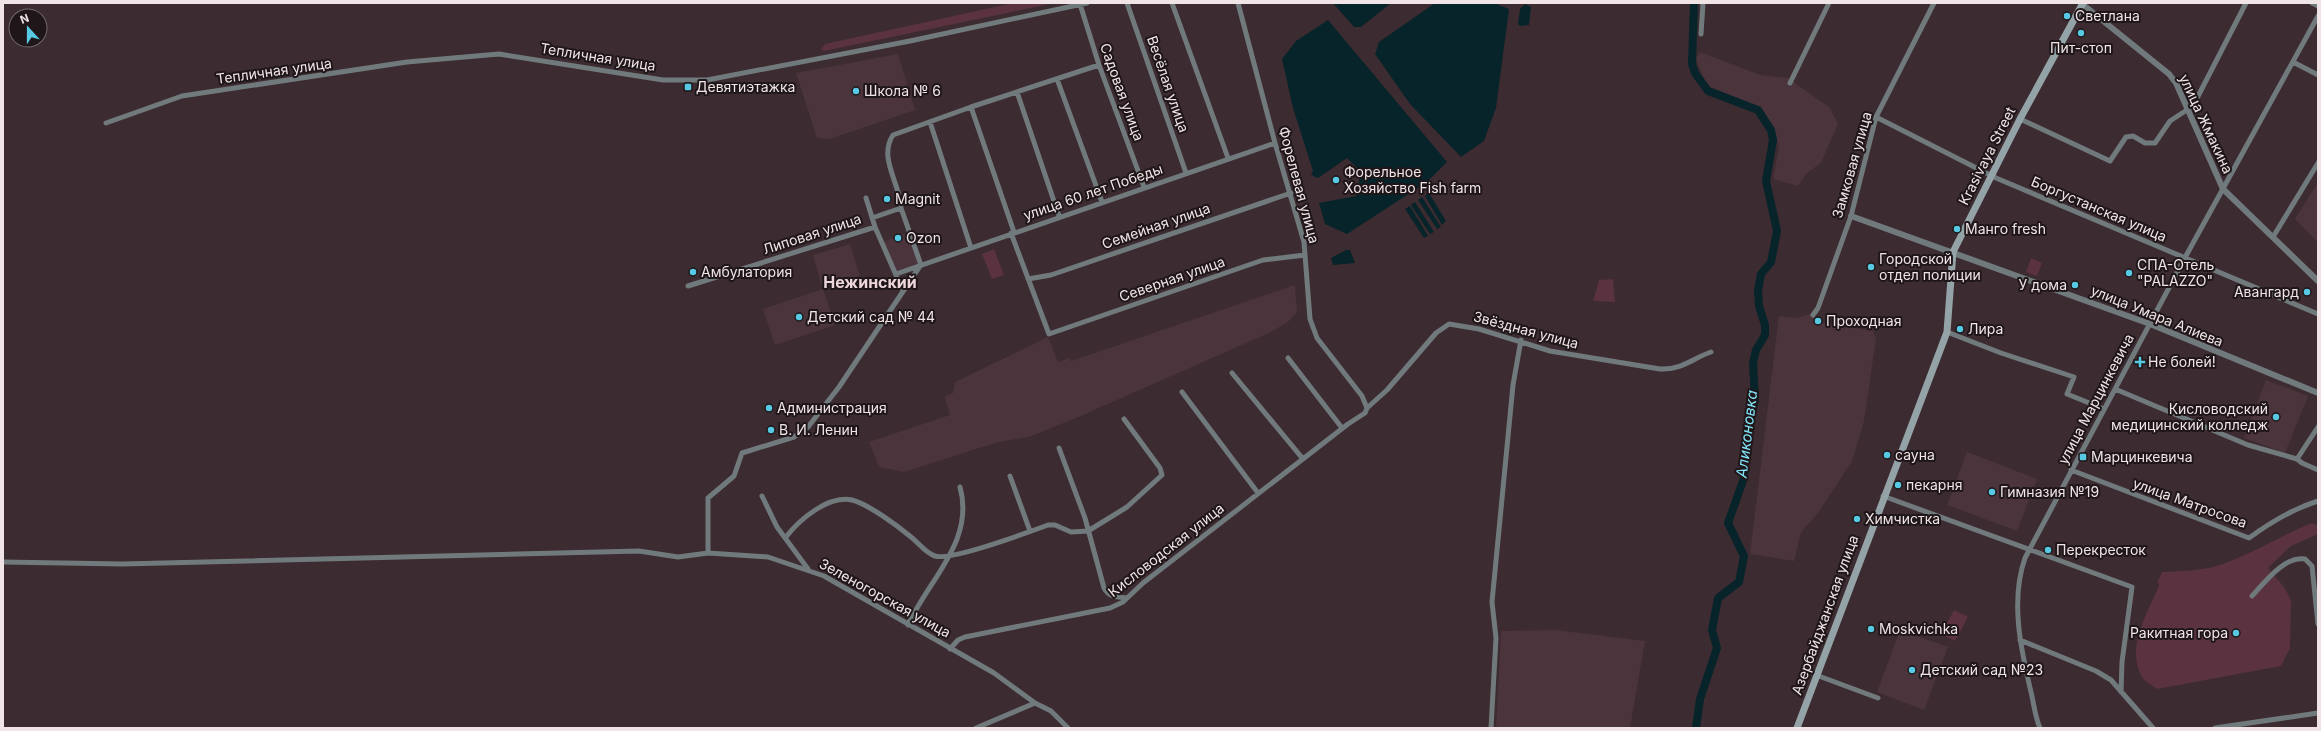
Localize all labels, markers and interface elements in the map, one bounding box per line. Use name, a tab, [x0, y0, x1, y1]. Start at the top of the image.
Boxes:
place label: Светлана	[2075, 7, 2140, 24]
north arrow	[8, 8, 48, 48]
text: N	[18, 11, 31, 27]
marker: Светлана	[2062, 11, 2072, 21]
marker: Пит-стоп	[2076, 28, 2086, 38]
street label: Весёлая улица	[1144, 33, 1193, 134]
street label: Тепличная улица	[539, 39, 657, 74]
place label: Пит-стоп	[2050, 39, 2112, 56]
street label: Садовая улица	[1097, 41, 1148, 143]
street label: Тепличная улица	[215, 54, 333, 87]
street label: улица Жмакина	[2176, 71, 2237, 176]
place label: Девятиэтажка	[696, 78, 795, 95]
marker: Девятиэтажка	[683, 82, 693, 92]
place label: Школа № 6	[864, 82, 941, 99]
marker: Школа № 6	[851, 86, 861, 96]
street label: Krasivaya Street	[1954, 103, 2019, 208]
street label: Замковая улица	[1828, 110, 1875, 220]
street label: Форелевая улица	[1276, 125, 1323, 245]
street label: улица 60 лет Победы	[1021, 160, 1165, 223]
place label: Форельное Хозяйство Fish farm	[1344, 163, 1481, 196]
street label: Боргустанская улица	[2029, 172, 2169, 245]
marker: Форельное Хозяйство Fish farm	[1331, 175, 1341, 185]
place label: Magnit	[895, 190, 941, 207]
marker: Magnit	[882, 194, 892, 204]
street label: Семейная улица	[1100, 199, 1212, 252]
street label: Липовая улица	[760, 210, 863, 257]
place label: Манго fresh	[1965, 220, 2046, 237]
marker: Манго fresh	[1952, 224, 1962, 234]
place label: Ozon	[906, 229, 941, 246]
marker: Ozon	[893, 233, 903, 243]
place label: Городской отдел полиции	[1879, 250, 1981, 283]
street label: Северная улица	[1117, 252, 1227, 305]
place label: СПА-Отель "PALAZZO"	[2137, 256, 2214, 289]
marker: Городской отдел полиции	[1866, 262, 1876, 272]
place label: Амбулатория	[701, 263, 792, 280]
marker: Амбулатория	[688, 267, 698, 277]
marker: СПА-Отель "PALAZZO"	[2124, 268, 2134, 278]
district label: Нежинский	[823, 272, 917, 292]
place label: У дома	[2018, 276, 2067, 293]
marker: У дома	[2070, 280, 2080, 290]
street label: улица Умара Алиева	[2089, 281, 2226, 350]
place label: Авангард	[2234, 283, 2299, 300]
marker: Авангард	[2302, 287, 2312, 297]
street label: Звёздная улица	[1472, 307, 1581, 352]
place label: Детский сад № 44	[807, 308, 935, 325]
marker: Детский сад № 44	[794, 312, 804, 322]
place label: Проходная	[1826, 312, 1901, 329]
marker: Проходная	[1813, 316, 1823, 326]
place label: Лира	[1968, 320, 2003, 337]
marker: Лира	[1955, 324, 1965, 334]
street label: улица Марцинкевича	[2054, 331, 2137, 467]
place label: Не болей!	[2148, 353, 2216, 370]
marker: Не болей!	[2135, 357, 2145, 367]
water label: Аликоновка	[1732, 389, 1761, 480]
place label: Администрация	[777, 399, 887, 416]
place label: Кисловодский медицинский колледж	[2111, 400, 2268, 433]
marker: Администрация	[764, 403, 774, 413]
marker: Кисловодский медицинский колледж	[2271, 412, 2281, 422]
place label: В. И. Ленин	[779, 421, 858, 438]
marker: В. И. Ленин	[766, 425, 776, 435]
place label: сауна	[1895, 446, 1935, 463]
place label: Марцинкевича	[2091, 448, 2193, 465]
marker: сауна	[1882, 450, 1892, 460]
marker: Марцинкевича	[2078, 452, 2088, 462]
street label: улица Матросова	[2131, 474, 2250, 531]
place label: пекарня	[1906, 476, 1962, 493]
marker: пекарня	[1893, 480, 1903, 490]
place label: Гимназия №19	[2000, 483, 2099, 500]
marker: Гимназия №19	[1987, 487, 1997, 497]
street label: Кисловодская улица	[1104, 499, 1227, 600]
place label: Химчистка	[1865, 510, 1940, 527]
marker: Химчистка	[1852, 514, 1862, 524]
street label: Азербайджанская улица	[1788, 533, 1861, 697]
place label: Перекресток	[2056, 541, 2146, 558]
marker: Перекресток	[2043, 545, 2053, 555]
street label: Зеленогорская улица	[817, 554, 954, 641]
place label: Moskvichka	[1879, 620, 1958, 637]
marker: Moskvichka	[1866, 624, 1876, 634]
place label: Ракитная гора	[2130, 624, 2228, 641]
marker: Ракитная гора	[2231, 628, 2241, 638]
place label: Детский сад №23	[1920, 661, 2043, 678]
marker: Детский сад №23	[1907, 665, 1917, 675]

